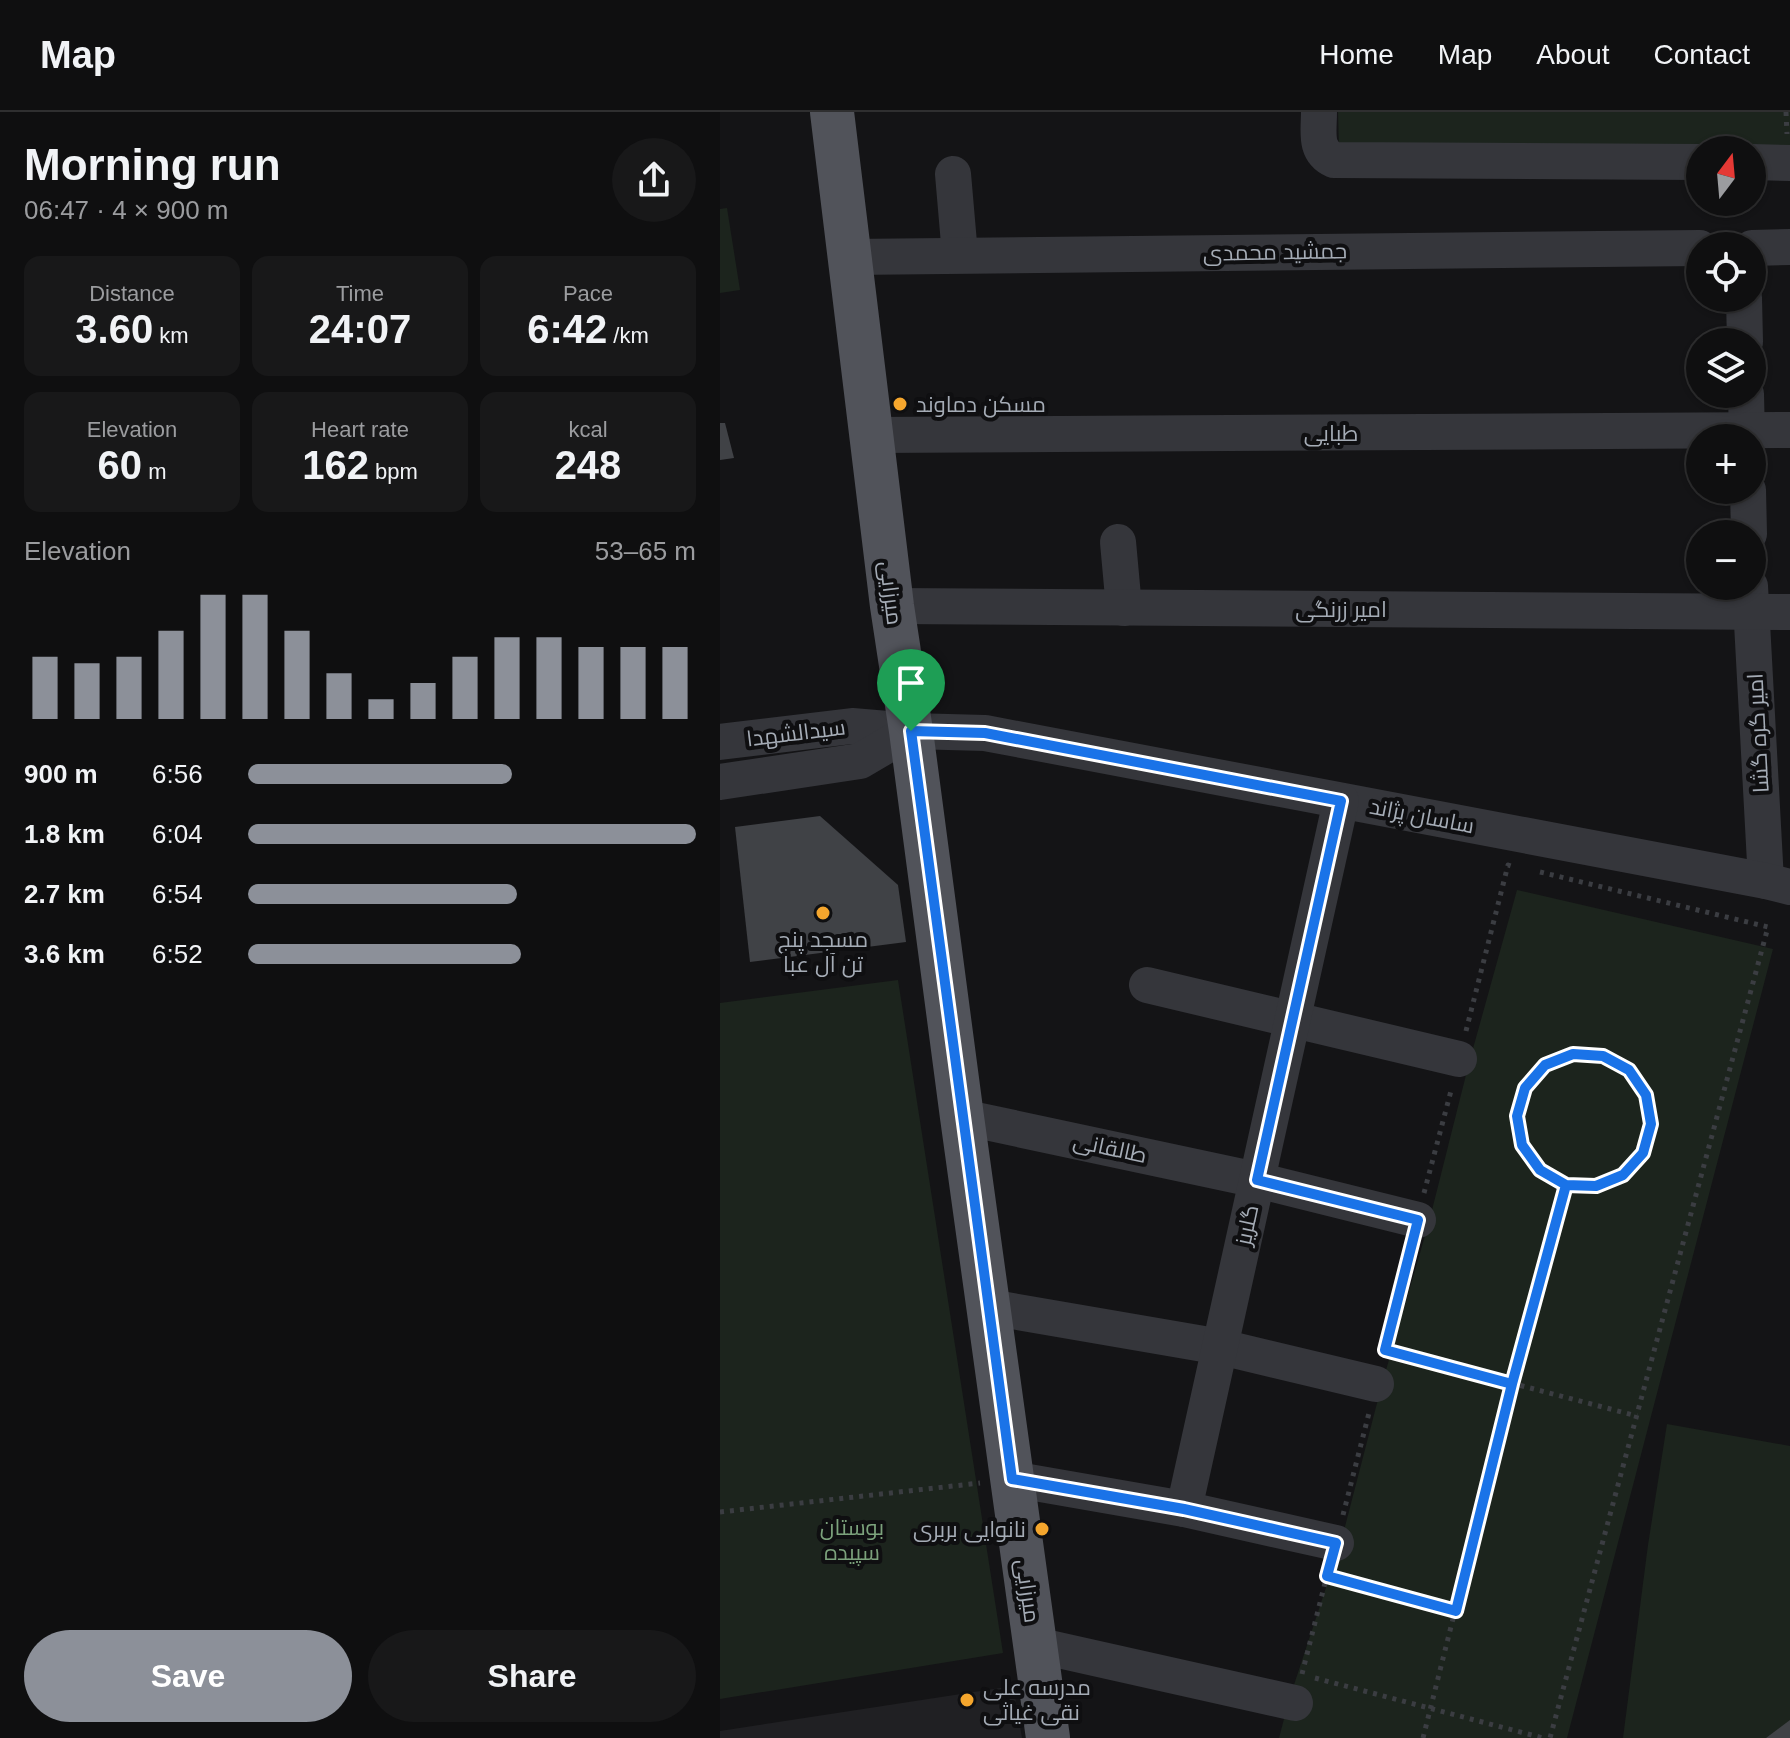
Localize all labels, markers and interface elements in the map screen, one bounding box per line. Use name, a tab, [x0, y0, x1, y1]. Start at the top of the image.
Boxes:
text: Map	[40, 34, 116, 76]
text: Home	[1319, 39, 1394, 70]
text: Map	[1438, 39, 1492, 70]
text: About	[1536, 39, 1610, 70]
text: Contact	[1654, 39, 1750, 70]
north arrow	[1686, 136, 1766, 216]
map controls	[1686, 136, 1766, 600]
button: share	[612, 138, 696, 222]
text: Morning run	[24, 140, 281, 189]
text: 06:47 · 4 × 900 m	[24, 195, 229, 225]
button: locate	[1686, 232, 1766, 312]
street label: جمشید محمدی	[1203, 238, 1347, 266]
text: Distance	[89, 281, 175, 306]
text: Time	[336, 281, 384, 306]
text: Pace	[563, 281, 613, 306]
text: 3.60	[75, 307, 153, 351]
text: 24:07	[309, 307, 411, 351]
text: 6:42	[527, 307, 607, 351]
text: km	[153, 323, 189, 348]
text: /km	[607, 323, 649, 348]
button: layers	[1686, 328, 1766, 408]
place label: مسکن دماوند	[916, 392, 1046, 418]
marker: مسکن دماوند	[891, 395, 909, 413]
text: Elevation	[87, 417, 177, 442]
text: Heart rate	[311, 417, 409, 442]
text: kcal	[568, 417, 608, 442]
street label: طبایی	[1304, 421, 1358, 447]
button: +	[1686, 424, 1766, 504]
text: 60	[98, 443, 142, 487]
text: 162	[302, 443, 369, 487]
text: 248	[555, 443, 621, 487]
text: m	[142, 459, 166, 484]
text: bpm	[369, 459, 418, 484]
button: −	[1686, 520, 1766, 600]
text: Elevation	[24, 536, 131, 566]
text: 53–65 m	[595, 536, 696, 566]
street label: میرزایی	[874, 560, 907, 627]
street label: امیر زرنگی	[1295, 597, 1387, 623]
pin	[877, 649, 945, 731]
icon: arrive	[889, 661, 933, 705]
street label: امیر گره گشا	[1742, 672, 1774, 794]
street label: سیدالشهدا	[745, 715, 847, 752]
text: 900 m	[24, 759, 98, 789]
text: 6:56	[152, 759, 203, 789]
street label: ساسان پژاند	[1367, 794, 1476, 840]
text: 1.8 km	[24, 819, 105, 849]
text: 6:04	[152, 819, 203, 849]
text: 2.7 km	[24, 879, 105, 909]
text: 6:54	[152, 879, 203, 909]
marker: مسجد پنج تن آل عبا	[814, 904, 832, 922]
place label: مسجد پنج تن آل عبا	[778, 927, 868, 978]
text: 3.6 km	[24, 939, 105, 969]
text: 6:52	[152, 939, 203, 969]
street label: طالقانی	[1071, 1128, 1149, 1169]
street label: گلریز	[1230, 1203, 1263, 1249]
park label: بوستان سپیده	[820, 1515, 884, 1566]
place label: نانوایی بربری	[913, 1517, 1026, 1543]
marker: نانوایی بربری	[1033, 1520, 1051, 1538]
street label: میرزایی	[1010, 1557, 1045, 1625]
button: Save	[24, 1630, 352, 1722]
button: Share	[368, 1630, 696, 1722]
place label: مدرسه علی نقی غیاثی	[983, 1675, 1091, 1726]
marker: مدرسه علی نقی غیاثی	[958, 1691, 976, 1709]

